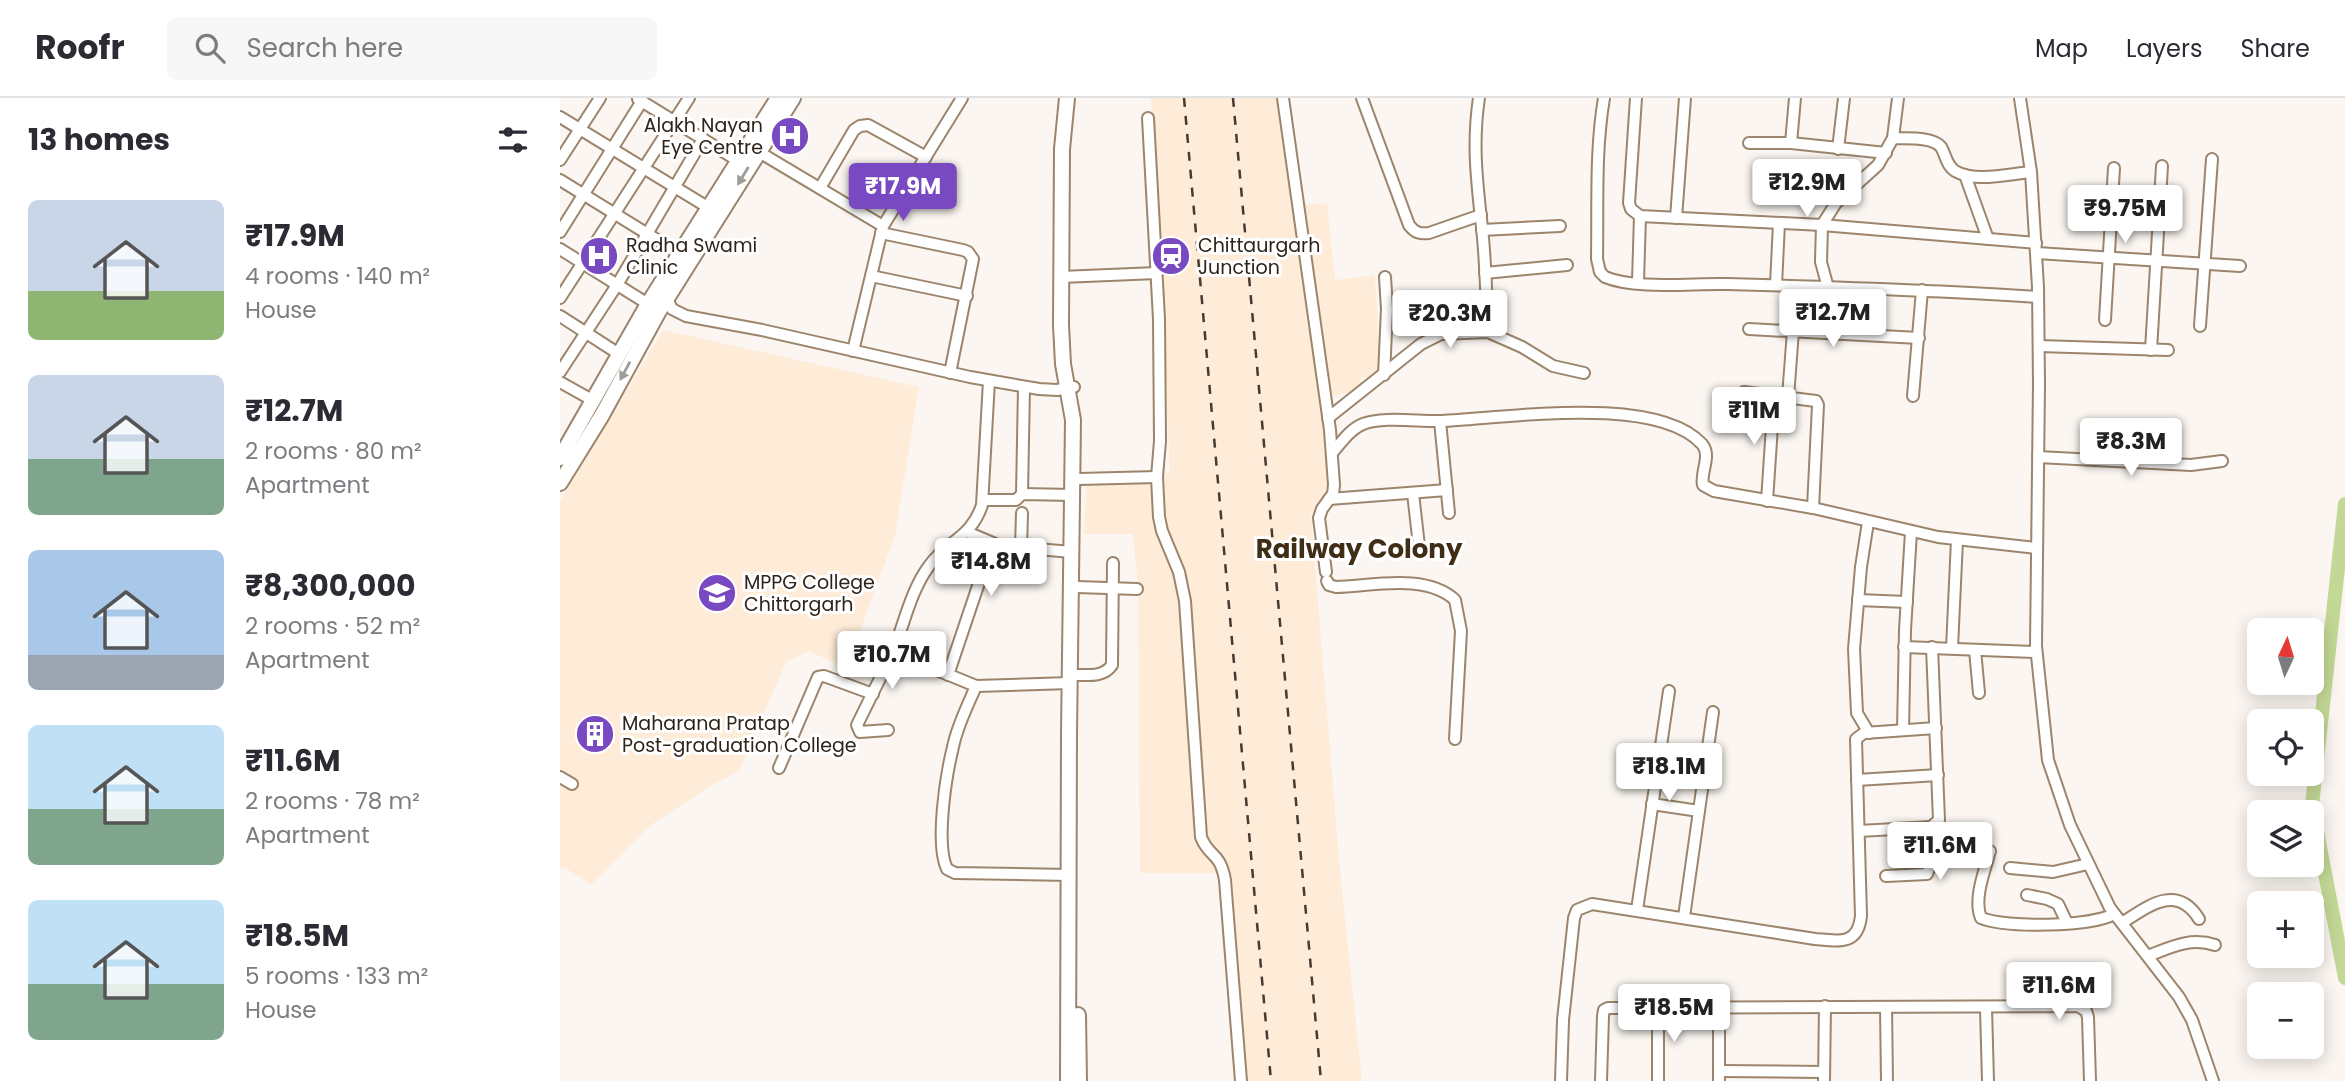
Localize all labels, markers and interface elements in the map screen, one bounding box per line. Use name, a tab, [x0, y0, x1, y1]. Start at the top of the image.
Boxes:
search box	[167, 17, 657, 80]
text: Roofr	[35, 24, 125, 71]
icon: search	[191, 29, 229, 67]
text: Search here	[247, 30, 403, 66]
text: Map	[2035, 32, 2088, 65]
text: Layers	[2126, 32, 2202, 65]
text: Share	[2240, 32, 2310, 65]
place label: Alakh Nayan Eye Centre	[644, 112, 763, 161]
hospital icon: Alakh Nayan Eye Centre	[769, 115, 811, 157]
text: 13 homes	[28, 118, 170, 161]
icon: filters	[494, 121, 532, 159]
pin: ₹12.9M	[1750, 159, 1864, 219]
pin: ₹17.9M	[846, 164, 960, 223]
text: ₹12.9M	[1768, 166, 1846, 198]
one-way arrow	[737, 167, 750, 186]
text: ₹17.9M	[865, 170, 941, 202]
pin: ₹9.75M	[2068, 186, 2182, 245]
text: ₹9.75M	[2084, 192, 2166, 224]
text: ₹17.9M	[245, 214, 345, 257]
icon: home	[84, 228, 168, 312]
place label: Radha Swami Clinic	[626, 232, 757, 281]
place label: Chittaurgarh Junction	[1198, 232, 1320, 281]
hospital icon: Radha Swami Clinic	[578, 235, 620, 277]
station icon: Chittaurgarh Junction	[1150, 235, 1192, 277]
text: 4 rooms · 140 m²	[245, 260, 430, 292]
pin: ₹12.7M	[1776, 289, 1890, 349]
pin: ₹20.3M	[1393, 290, 1507, 350]
text: House	[245, 294, 317, 326]
text: ₹12.7M	[1795, 296, 1871, 328]
text: ₹20.3M	[1408, 297, 1492, 329]
one-way arrow	[620, 361, 632, 381]
pin: ₹11M	[1713, 388, 1795, 447]
text: ₹12.7M	[245, 389, 343, 432]
text: ₹11M	[1728, 394, 1780, 426]
icon: home	[84, 403, 168, 487]
pin: ₹8.3M	[2082, 418, 2180, 478]
text: ₹8.3M	[2096, 425, 2166, 457]
text: 2 rooms · 80 m²	[245, 435, 422, 467]
text: Apartment	[245, 469, 370, 501]
district label: Railway Colony	[1256, 531, 1463, 567]
pin: ₹14.8M	[934, 538, 1048, 598]
text: ₹14.8M	[951, 545, 1031, 577]
text: ₹8,300,000	[245, 564, 416, 607]
place label: MPPG College Chittorgarh	[744, 569, 875, 618]
school or university icon: MPPG College Chittorgarh	[696, 572, 738, 614]
icon: home	[84, 578, 168, 662]
text: 2 rooms · 52 m²	[245, 610, 420, 642]
north arrow	[2247, 618, 2324, 695]
map controls	[2247, 618, 2324, 1059]
pin: ₹10.7M	[835, 632, 949, 691]
text: ₹10.7M	[853, 638, 931, 670]
text: Apartment	[245, 644, 370, 676]
button: locate	[2247, 709, 2324, 786]
place label: Maharana Pratap Post-graduation College	[622, 710, 857, 759]
building icon: Maharana Pratap Post-graduation College	[574, 713, 616, 755]
text: ₹11.6M	[245, 739, 341, 782]
pin: ₹18.1M	[1612, 744, 1726, 803]
text: ₹18.1M	[1632, 750, 1706, 782]
icon: home	[84, 753, 168, 837]
text: 2 rooms · 78 m²	[245, 785, 420, 817]
button: layers	[2247, 800, 2324, 877]
text: Apartment	[245, 819, 370, 851]
pin: ₹11.6M	[1883, 822, 1997, 882]
text: ₹11.6M	[1903, 829, 1977, 861]
button: +	[2247, 891, 2324, 968]
text: ₹18.5M	[245, 914, 349, 957]
icon: home	[84, 928, 168, 1012]
text: 5 rooms · 133 m²	[245, 960, 428, 992]
pin: ₹11.6M	[2002, 962, 2116, 1022]
text: ₹11.6M	[2022, 969, 2096, 1001]
button: −	[2247, 982, 2324, 1059]
pin: ₹18.5M	[1617, 984, 1731, 1044]
text: ₹18.5M	[1634, 991, 1714, 1023]
text: House	[245, 994, 317, 1026]

